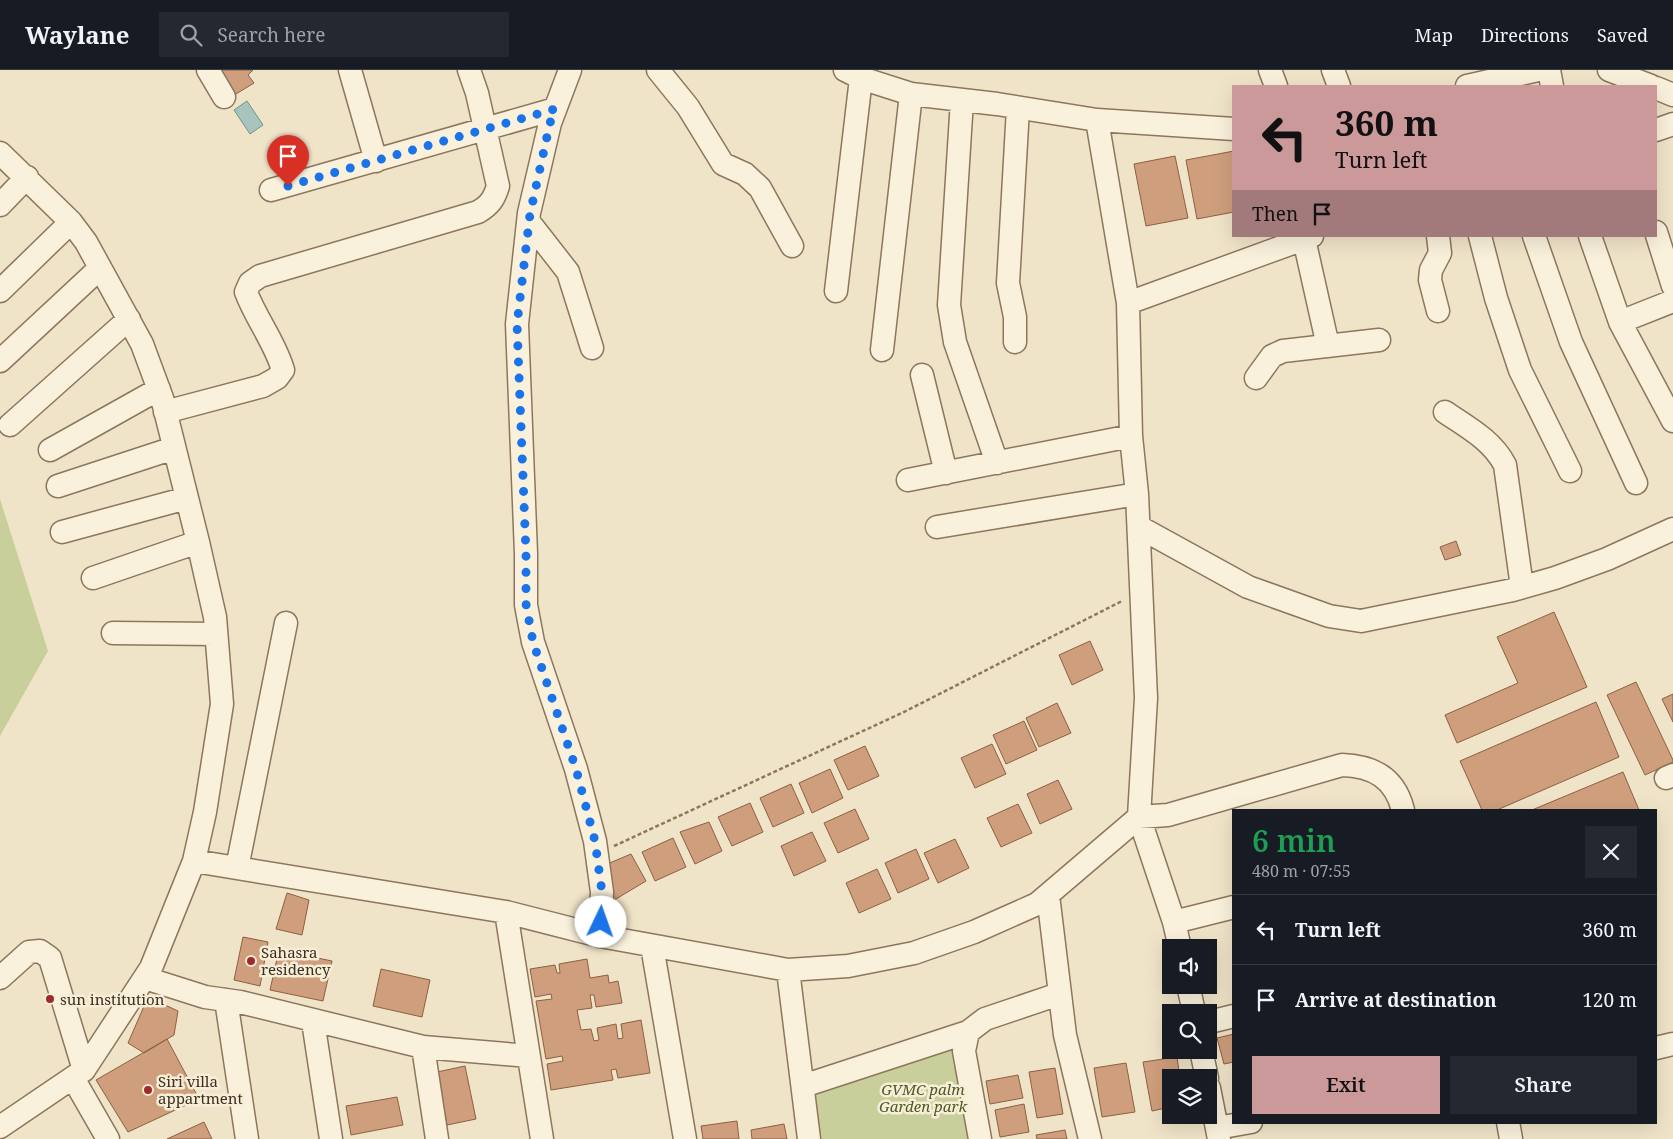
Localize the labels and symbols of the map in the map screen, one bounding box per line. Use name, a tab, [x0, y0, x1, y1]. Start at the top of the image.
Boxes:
pin	[267, 135, 309, 186]
position arrow	[574, 895, 626, 947]
place label: Sahasra residency	[261, 942, 331, 979]
marker: Sahasra residency	[245, 955, 257, 967]
place label: sun institution	[60, 989, 165, 1009]
marker: sun institution	[44, 993, 56, 1005]
place label: Siri villa appartment	[158, 1071, 243, 1108]
park label: GVMC palm Garden park	[879, 1079, 967, 1116]
marker: Siri villa appartment	[142, 1084, 154, 1096]

